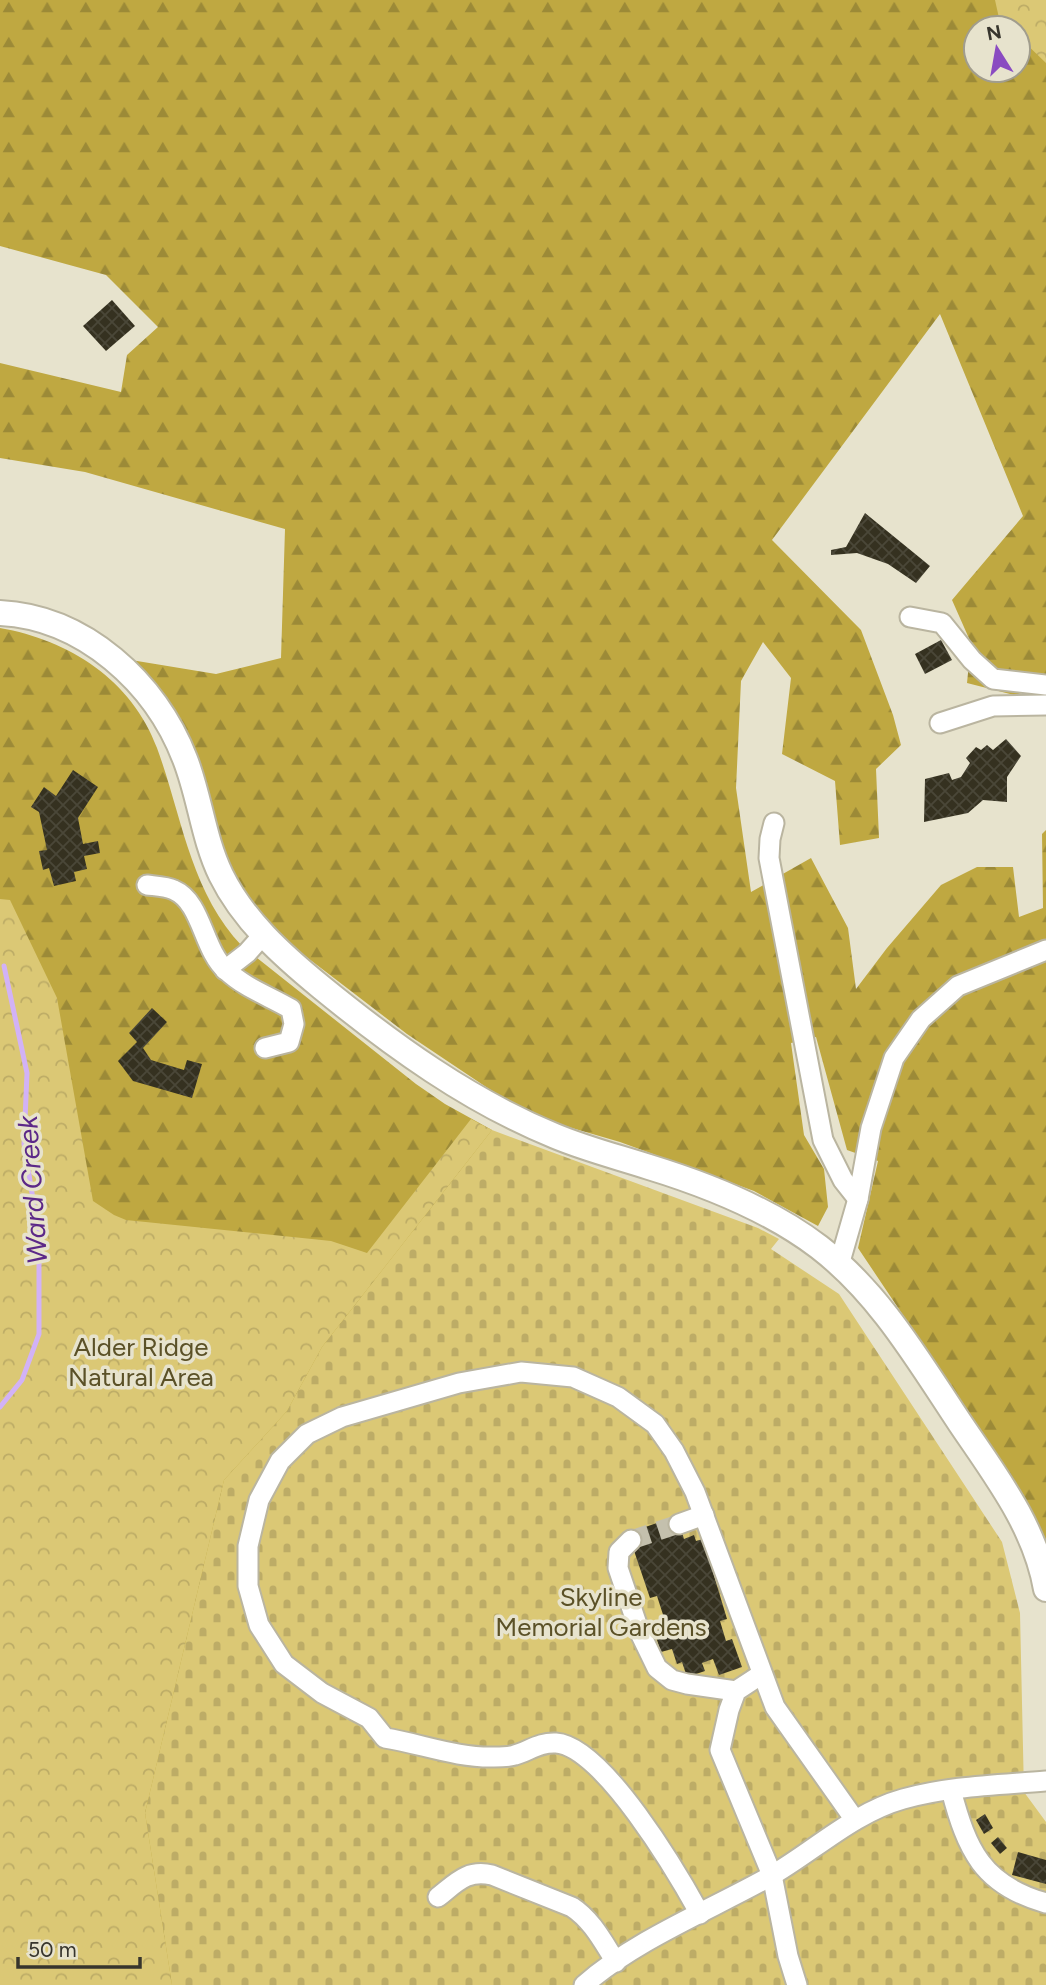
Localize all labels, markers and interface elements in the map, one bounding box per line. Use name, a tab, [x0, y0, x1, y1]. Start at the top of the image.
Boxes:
north arrow	[962, 14, 1032, 84]
text: N	[984, 20, 1003, 45]
water label: Ward Creek	[10, 1113, 54, 1266]
park label: Alder Ridge Natural Area	[68, 1331, 214, 1393]
park label: Skyline Memorial Gardens	[495, 1581, 707, 1643]
scale bar	[18, 1926, 140, 1970]
text: 50 m	[28, 1937, 77, 1962]

